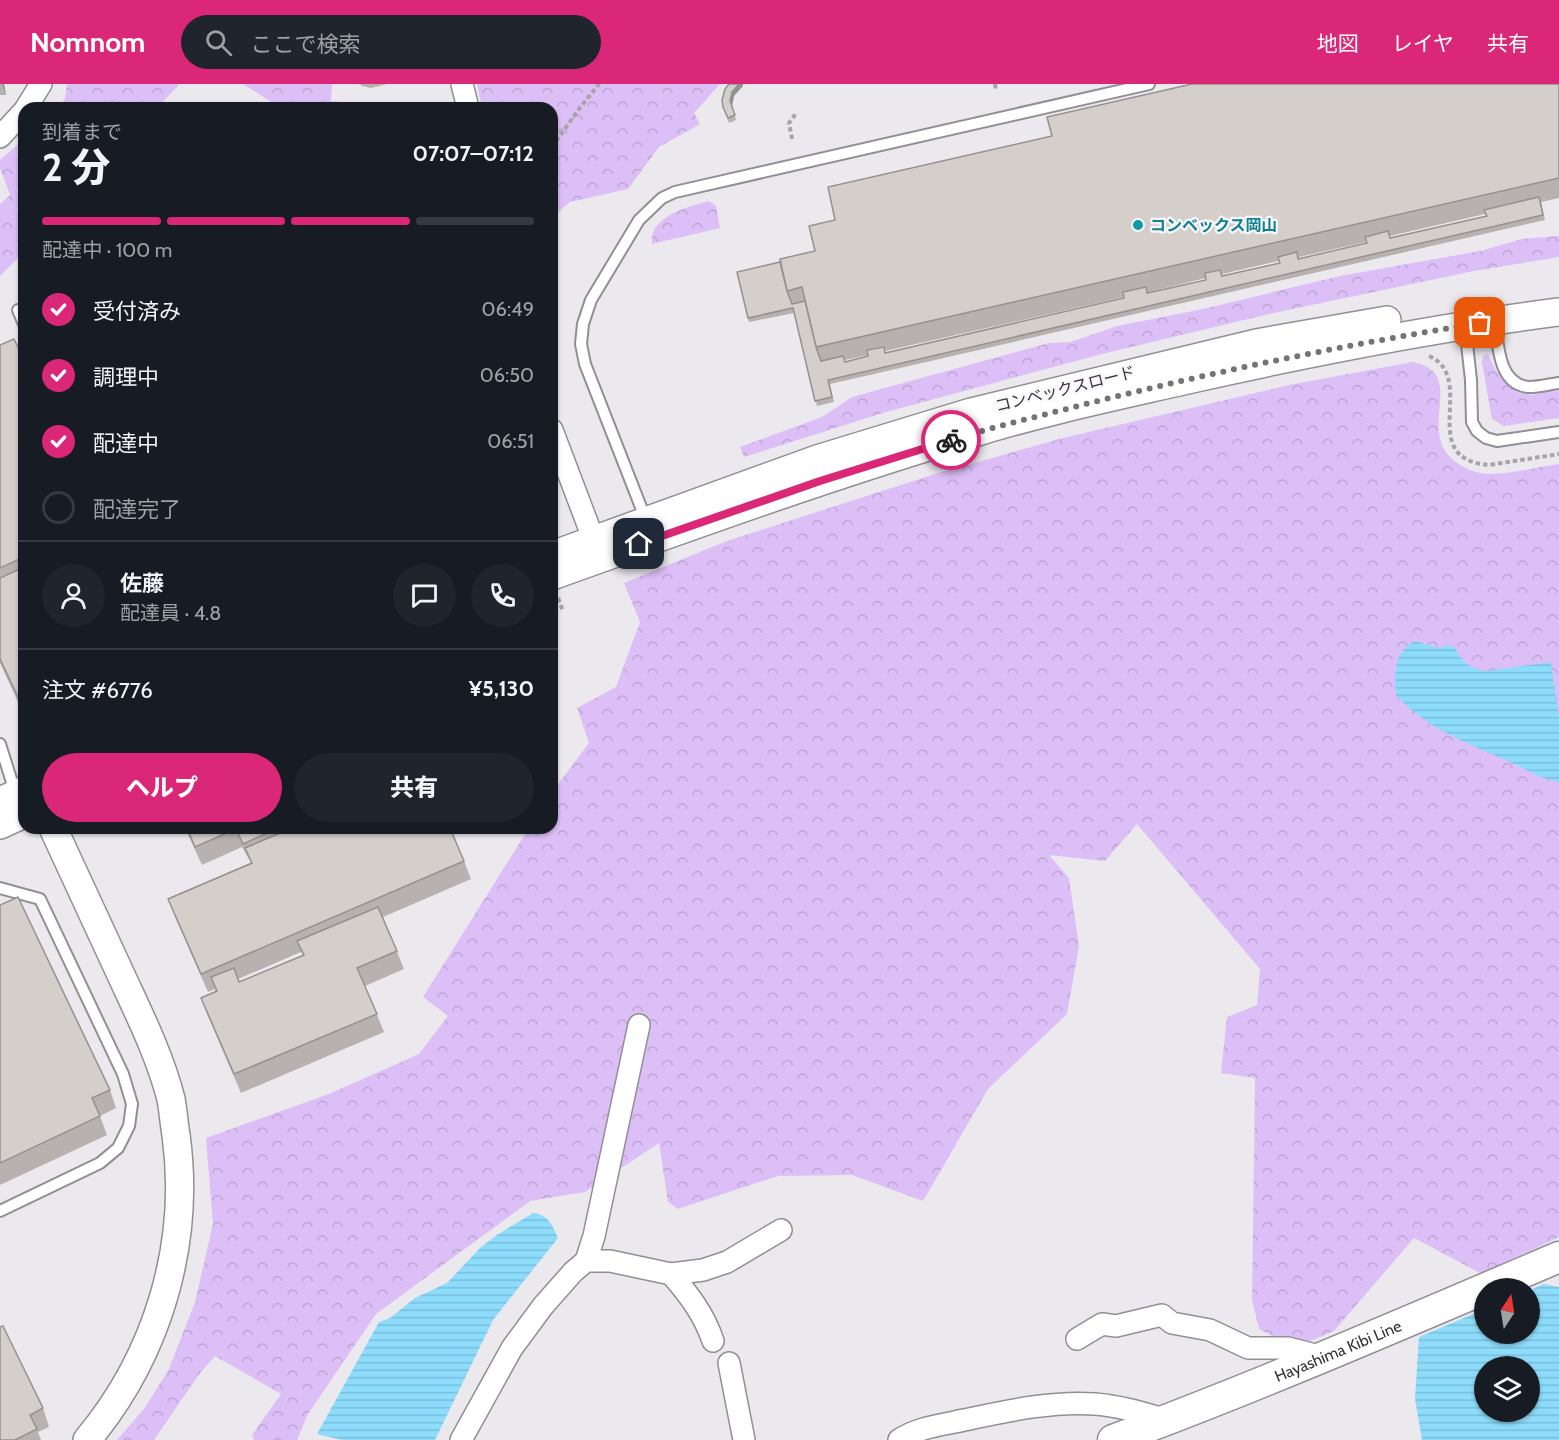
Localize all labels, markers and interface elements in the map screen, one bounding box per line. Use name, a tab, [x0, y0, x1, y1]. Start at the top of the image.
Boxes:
search box	[181, 15, 601, 69]
text: Nomnom	[30, 25, 145, 59]
icon: search	[202, 26, 235, 59]
text: ここで検索	[250, 31, 360, 58]
text: 地図	[1317, 31, 1359, 56]
text: レイヤ	[1392, 31, 1454, 56]
text: 共有	[1487, 31, 1529, 56]
text: 到着まで	[42, 120, 122, 144]
text: 07:07–07:12	[412, 140, 534, 167]
text: 2 分	[42, 143, 110, 191]
place label: コンベックス岡山	[1150, 216, 1278, 235]
marker: コンベックス岡山	[1131, 218, 1145, 232]
text: 配達中 · 100 m	[42, 238, 172, 262]
icon: check	[42, 293, 75, 326]
text: 06:49	[482, 297, 534, 321]
pin	[1454, 297, 1505, 348]
text: 受付済み	[93, 298, 181, 325]
icon: bag	[1463, 306, 1496, 339]
icon: check	[42, 359, 75, 392]
street label: コンベックスロード	[993, 362, 1137, 416]
text: 06:50	[480, 363, 534, 387]
text: 調理中	[93, 364, 159, 391]
courier	[921, 410, 981, 470]
icon: bike	[935, 424, 968, 457]
icon: check	[42, 425, 75, 458]
text: 06:51	[487, 429, 534, 453]
text: 配達中	[93, 430, 159, 457]
text: 配達完了	[93, 496, 181, 523]
pin	[613, 518, 664, 569]
icon: home	[622, 527, 655, 560]
button: person	[42, 564, 105, 627]
button: chat	[393, 564, 456, 627]
button: phone	[471, 564, 534, 627]
text: 佐藤	[120, 570, 164, 597]
text: 配達員 · 4.8	[120, 601, 221, 625]
text: ¥5,130	[469, 675, 534, 702]
text: 注文 #6776	[42, 677, 153, 704]
button: ヘルプ	[42, 753, 282, 822]
button: 共有	[294, 753, 534, 822]
north arrow	[1474, 1278, 1540, 1344]
map controls	[1474, 1278, 1540, 1422]
street label: Hayashima Kibi Line	[1272, 1316, 1404, 1385]
button: layers	[1474, 1356, 1540, 1422]

